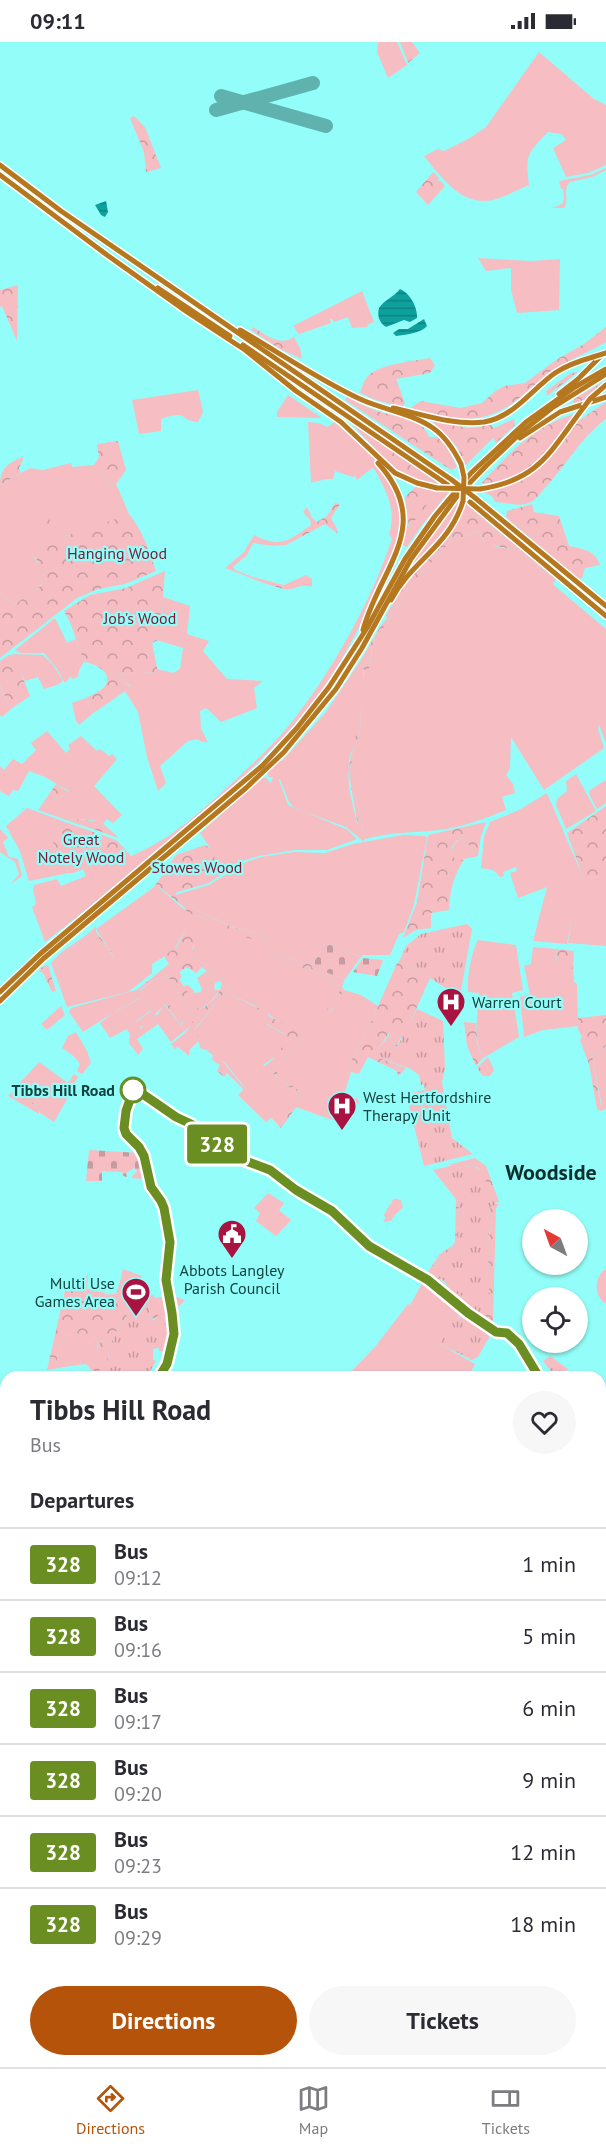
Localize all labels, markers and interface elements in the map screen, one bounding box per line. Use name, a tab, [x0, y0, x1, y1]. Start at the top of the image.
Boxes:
text: 09:11	[30, 7, 86, 35]
park label: Hanging Wood	[67, 543, 167, 563]
park label: Job's Wood	[103, 608, 176, 628]
park label: Great Notely Wood	[38, 829, 124, 867]
park label: Stowes Wood	[152, 857, 242, 877]
hospital icon: Warren Court	[435, 986, 467, 1028]
place label: Warren Court	[472, 992, 562, 1012]
marker: Tibbs Hill Road	[120, 1077, 146, 1103]
place label: Tibbs Hill Road	[11, 1080, 115, 1100]
place label: West Hertfordshire Therapy Unit	[363, 1087, 491, 1125]
hospital icon: West Hertfordshire Therapy Unit	[326, 1090, 358, 1132]
line badge: 328	[182, 1124, 252, 1164]
text: 328	[199, 1131, 235, 1158]
district label: Woodside	[505, 1158, 597, 1186]
north arrow	[522, 1209, 588, 1275]
map controls	[522, 1209, 588, 1353]
public building icon: Abbots Langley Parish Council	[216, 1218, 248, 1260]
place label: Abbots Langley Parish Council	[180, 1260, 285, 1298]
place label: Multi Use Games Area	[35, 1273, 115, 1311]
sports icon: Multi Use Games Area	[120, 1276, 152, 1318]
button: locate	[522, 1287, 588, 1353]
text: Tibbs Hill Road	[30, 1391, 211, 1428]
button: heart	[513, 1391, 576, 1454]
text: Bus	[30, 1432, 61, 1458]
text: Departures	[30, 1486, 134, 1514]
text: Bus	[114, 1537, 148, 1565]
text: 1 min	[522, 1550, 576, 1578]
text: 328	[45, 1551, 81, 1578]
text: 09:12	[114, 1565, 162, 1591]
text: Bus	[114, 1609, 148, 1637]
text: 5 min	[522, 1622, 576, 1650]
text: 328	[45, 1623, 81, 1650]
text: 09:16	[114, 1637, 162, 1663]
text: Bus	[114, 1681, 148, 1709]
text: 6 min	[522, 1694, 576, 1722]
text: 328	[45, 1695, 81, 1722]
text: 09:17	[114, 1709, 162, 1735]
text: Bus	[114, 1753, 148, 1781]
text: 9 min	[522, 1766, 576, 1794]
text: 328	[45, 1767, 81, 1794]
text: 09:20	[114, 1781, 162, 1807]
text: Bus	[114, 1825, 148, 1853]
text: 12 min	[510, 1838, 576, 1866]
text: 328	[45, 1839, 81, 1866]
text: 09:23	[114, 1853, 162, 1879]
text: Bus	[114, 1897, 148, 1925]
text: 18 min	[510, 1910, 576, 1938]
text: 328	[45, 1911, 81, 1938]
text: 09:29	[114, 1925, 162, 1951]
button: Directions	[30, 1986, 297, 2055]
button: Tickets	[309, 1986, 576, 2055]
tab: Directions	[76, 2082, 145, 2138]
tab: Map	[297, 2082, 330, 2138]
tab: Tickets	[482, 2082, 530, 2138]

